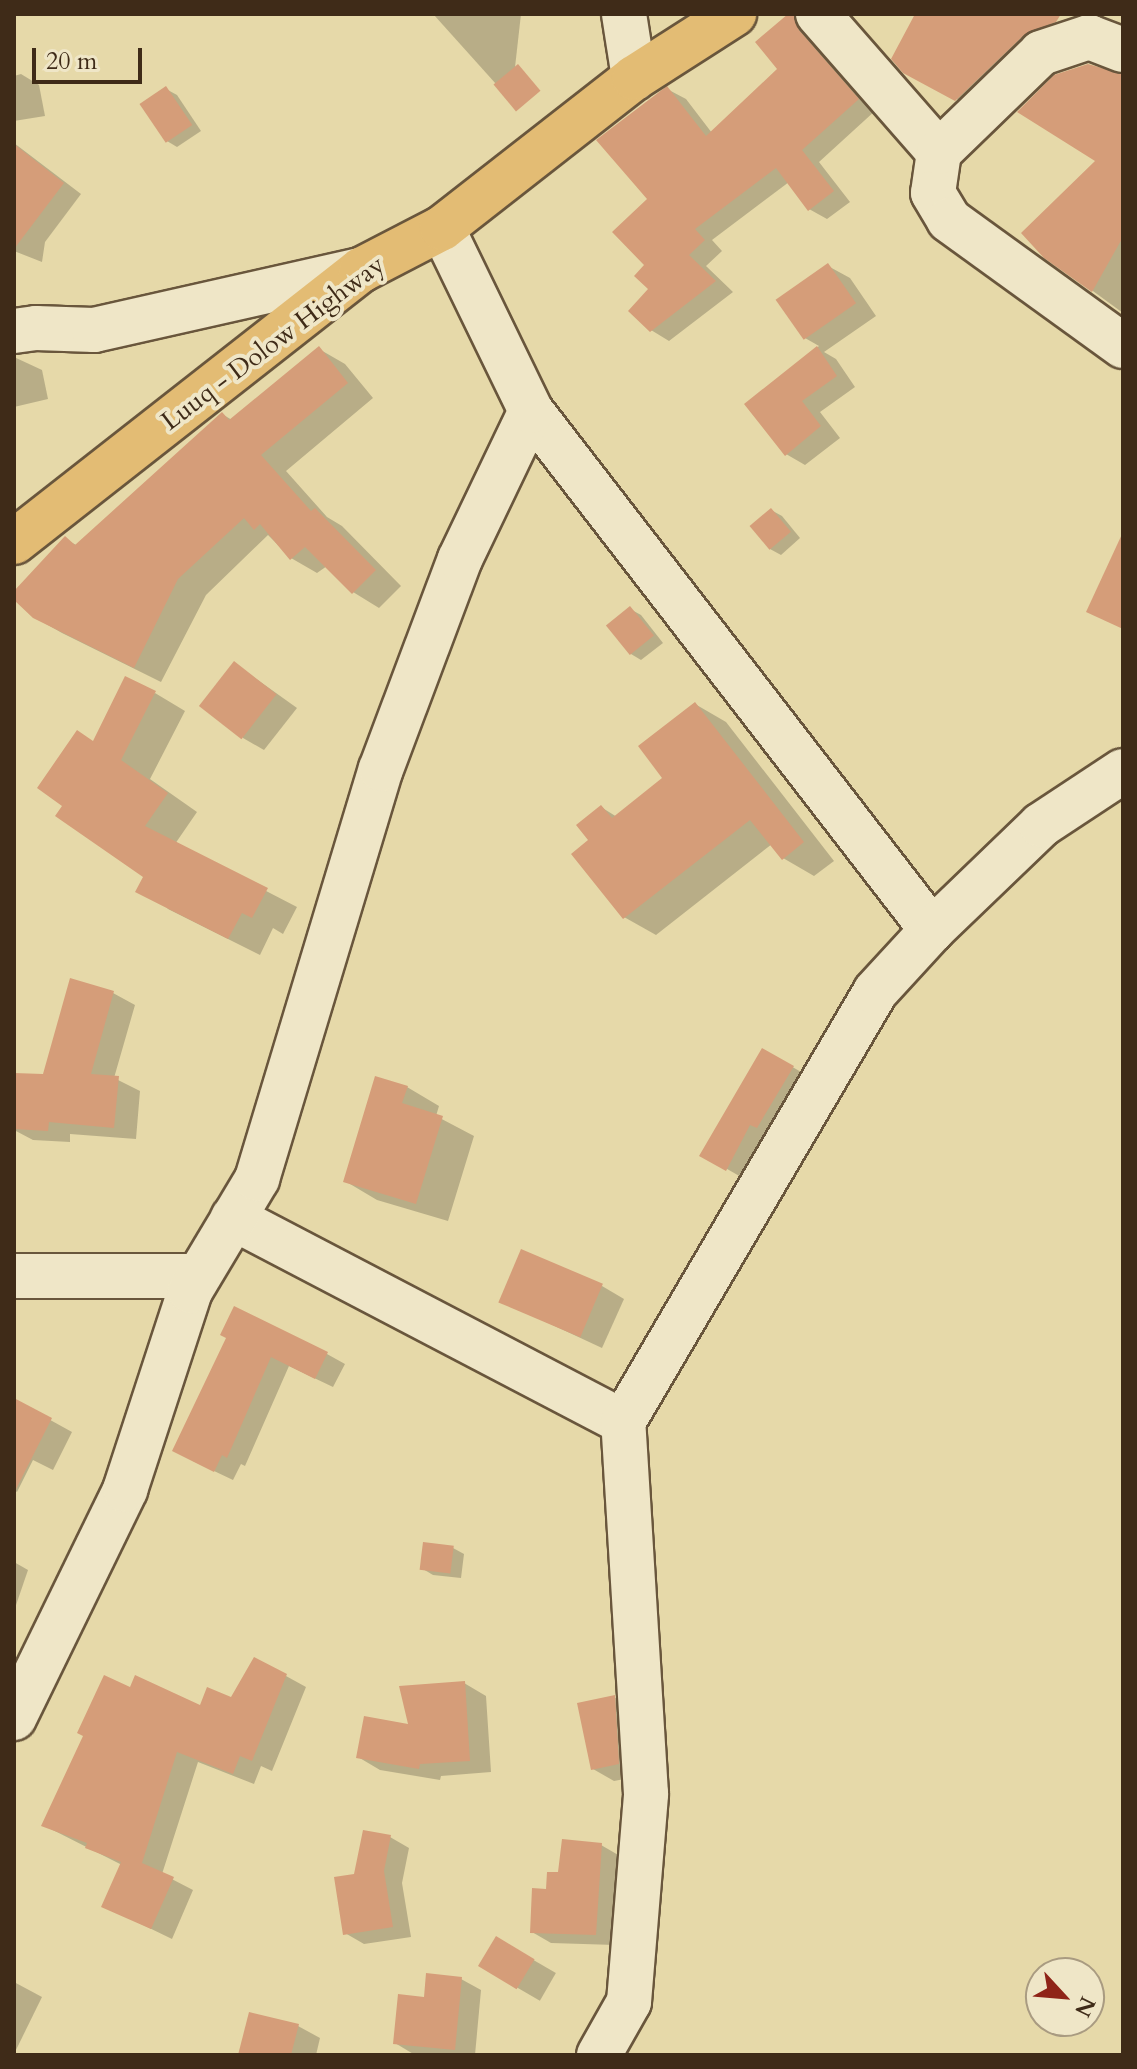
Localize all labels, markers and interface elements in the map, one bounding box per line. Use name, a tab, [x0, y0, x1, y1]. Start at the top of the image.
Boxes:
scale bar	[36, 32, 146, 82]
text: 20 m	[46, 45, 97, 78]
street label: Luuq - Dolow Highway	[155, 249, 391, 437]
north arrow	[1025, 1957, 1105, 2037]
text: N	[1067, 1991, 1102, 2022]

